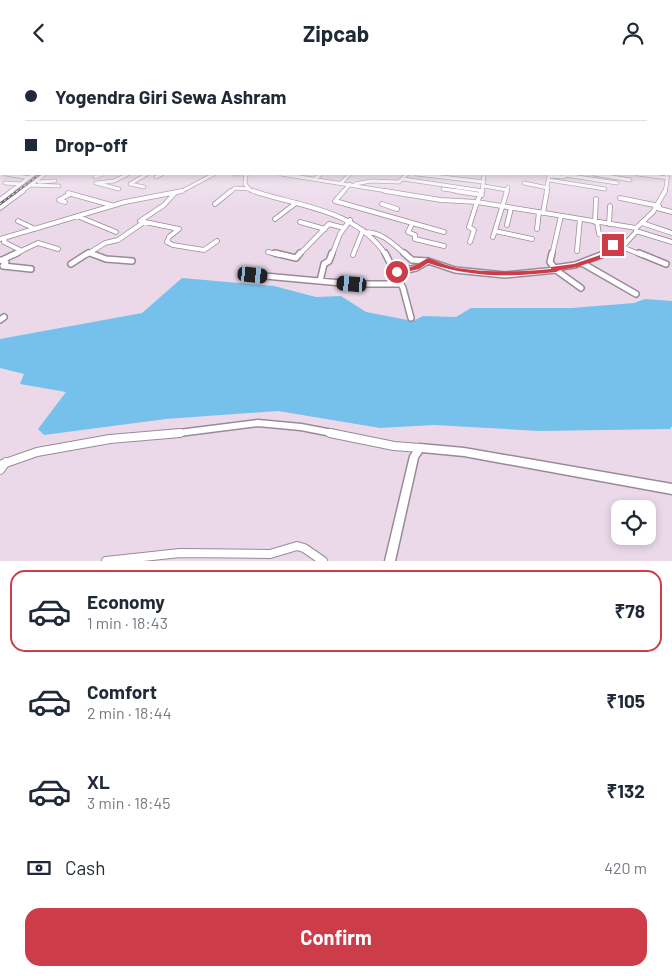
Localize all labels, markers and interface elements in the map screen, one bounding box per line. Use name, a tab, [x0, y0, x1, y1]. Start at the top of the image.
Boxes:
icon: back	[25, 19, 53, 47]
icon: person	[619, 19, 647, 47]
text: Zipcab	[303, 20, 369, 46]
text: Yogendra Giri Sewa Ashram	[55, 85, 286, 108]
text: Drop-off	[55, 133, 128, 156]
route end	[602, 234, 624, 256]
route start	[386, 261, 408, 283]
car	[237, 266, 268, 284]
car	[336, 275, 367, 293]
map controls	[611, 500, 656, 545]
button: locate	[611, 500, 656, 545]
icon: car	[27, 589, 72, 634]
text: Economy	[87, 590, 165, 613]
text: ₹78	[614, 599, 645, 622]
text: 1 min · 18:43	[87, 613, 168, 632]
icon: car	[27, 679, 72, 724]
text: Comfort	[87, 680, 157, 703]
text: ₹105	[606, 689, 645, 712]
text: 2 min · 18:44	[87, 703, 171, 722]
icon: car	[27, 769, 72, 814]
text: XL	[87, 770, 110, 793]
text: ₹132	[607, 779, 645, 802]
text: 3 min · 18:45	[87, 793, 171, 812]
icon: cash	[25, 854, 53, 882]
text: Cash	[65, 856, 106, 879]
text: 420 m	[604, 858, 647, 877]
button: Confirm	[25, 908, 647, 966]

